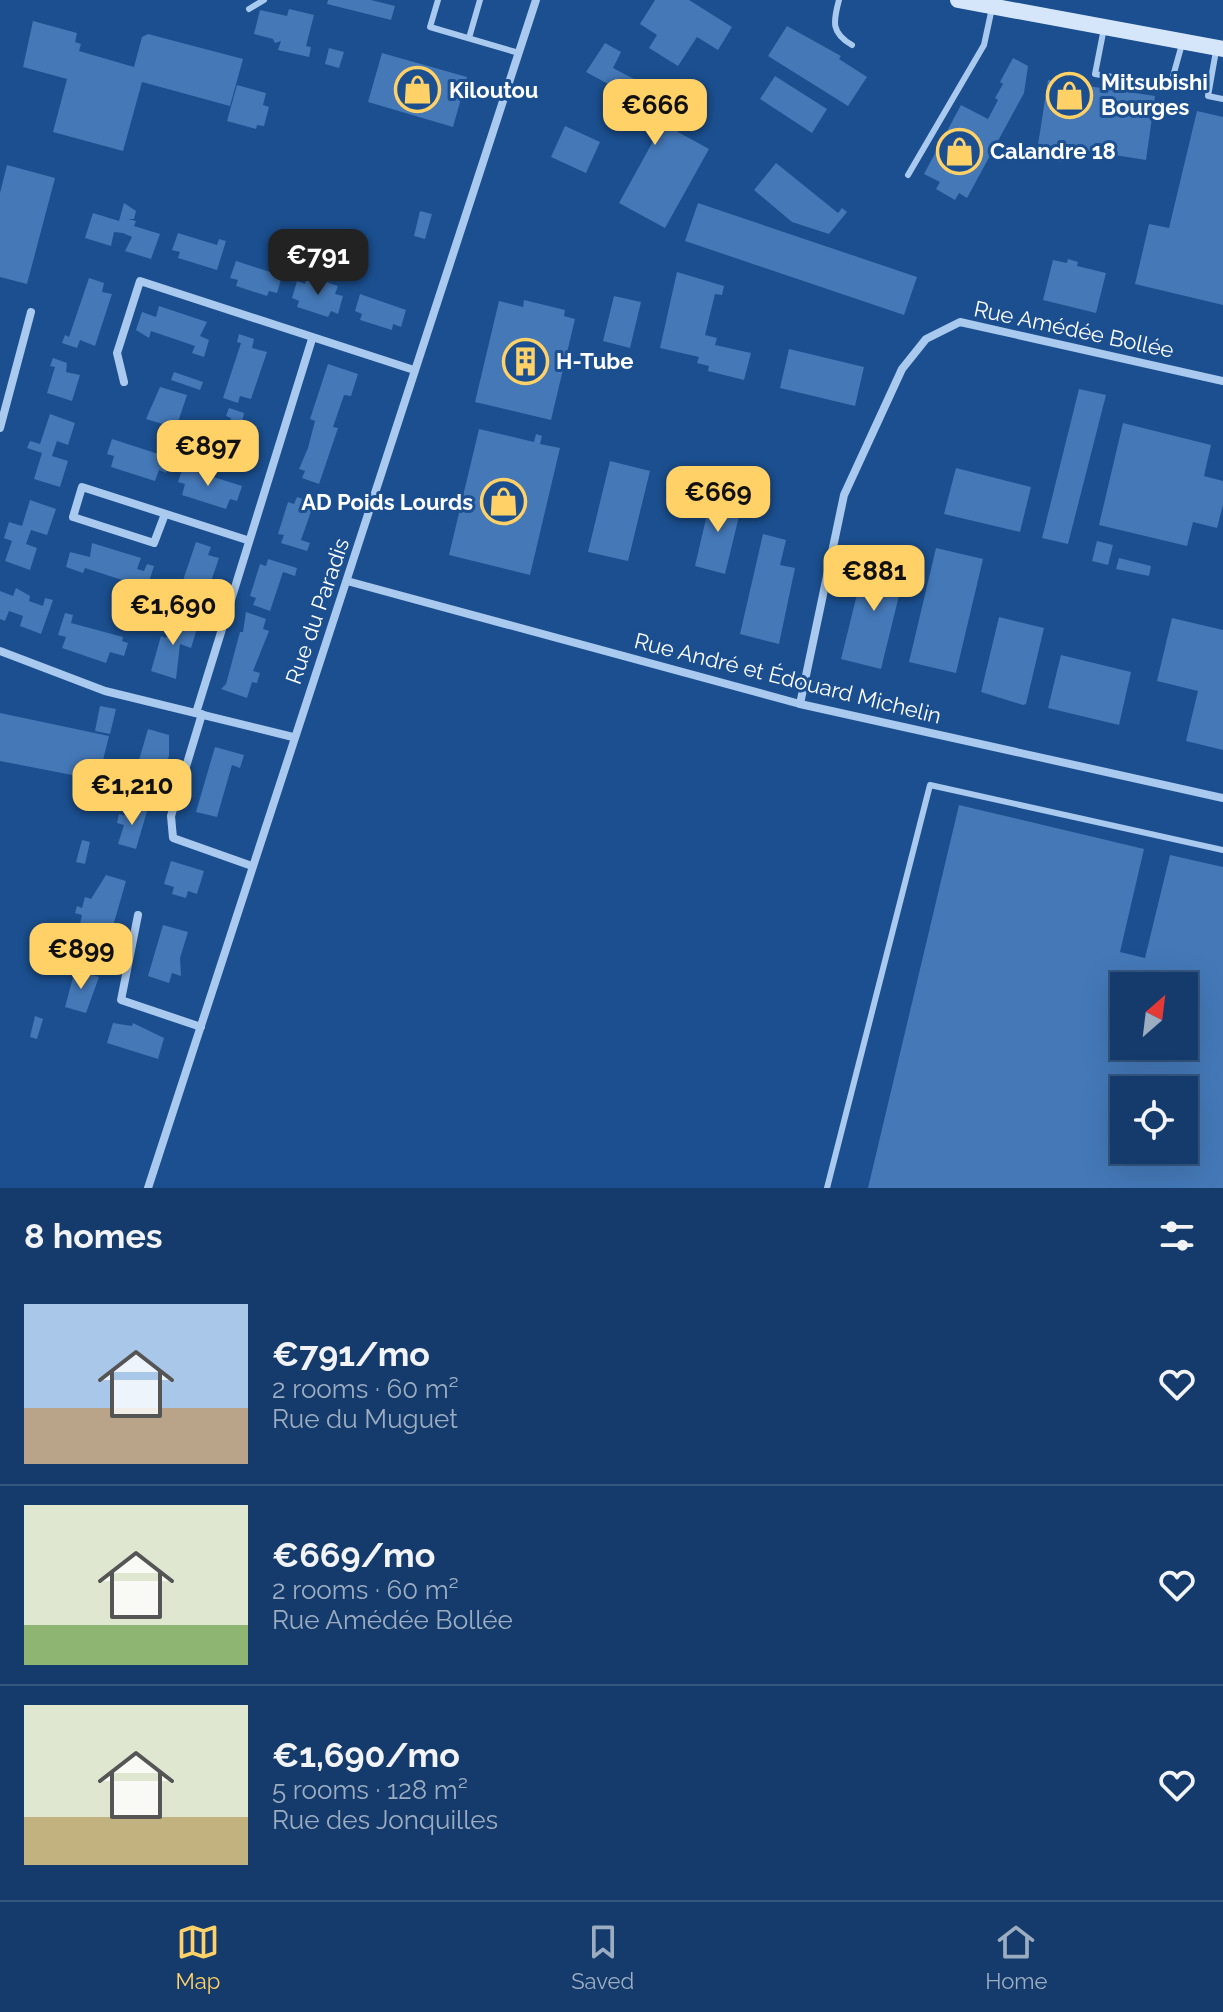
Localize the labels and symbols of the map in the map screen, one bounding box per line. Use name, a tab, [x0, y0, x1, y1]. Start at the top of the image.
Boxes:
shop icon: Kiloutou	[394, 66, 442, 114]
place label: Mitsubishi Bourges	[1101, 69, 1208, 120]
shop icon: Mitsubishi Bourges	[1046, 71, 1094, 119]
place label: Kiloutou	[449, 77, 538, 103]
pin: €666	[608, 79, 702, 147]
shop icon: Calandre 18	[935, 127, 983, 175]
place label: Calandre 18	[990, 138, 1116, 164]
pin: €791	[271, 229, 365, 297]
street label: Rue Amédée Bollée	[972, 295, 1176, 363]
building icon: H-Tube	[501, 337, 549, 385]
place label: H-Tube	[556, 348, 633, 374]
pin: €897	[161, 420, 255, 488]
pin: €669	[671, 466, 765, 534]
shop icon: AD Poids Lourds	[480, 478, 528, 526]
place label: AD Poids Lourds	[301, 489, 473, 515]
street label: Rue du Paradis	[280, 535, 354, 687]
pin: €881	[827, 545, 921, 613]
pin: €1,690	[108, 579, 238, 647]
street label: Rue André et Édouard Michelin	[632, 627, 944, 729]
pin: €1,210	[67, 759, 197, 827]
pin: €899	[34, 923, 128, 991]
north arrow	[1110, 972, 1198, 1060]

